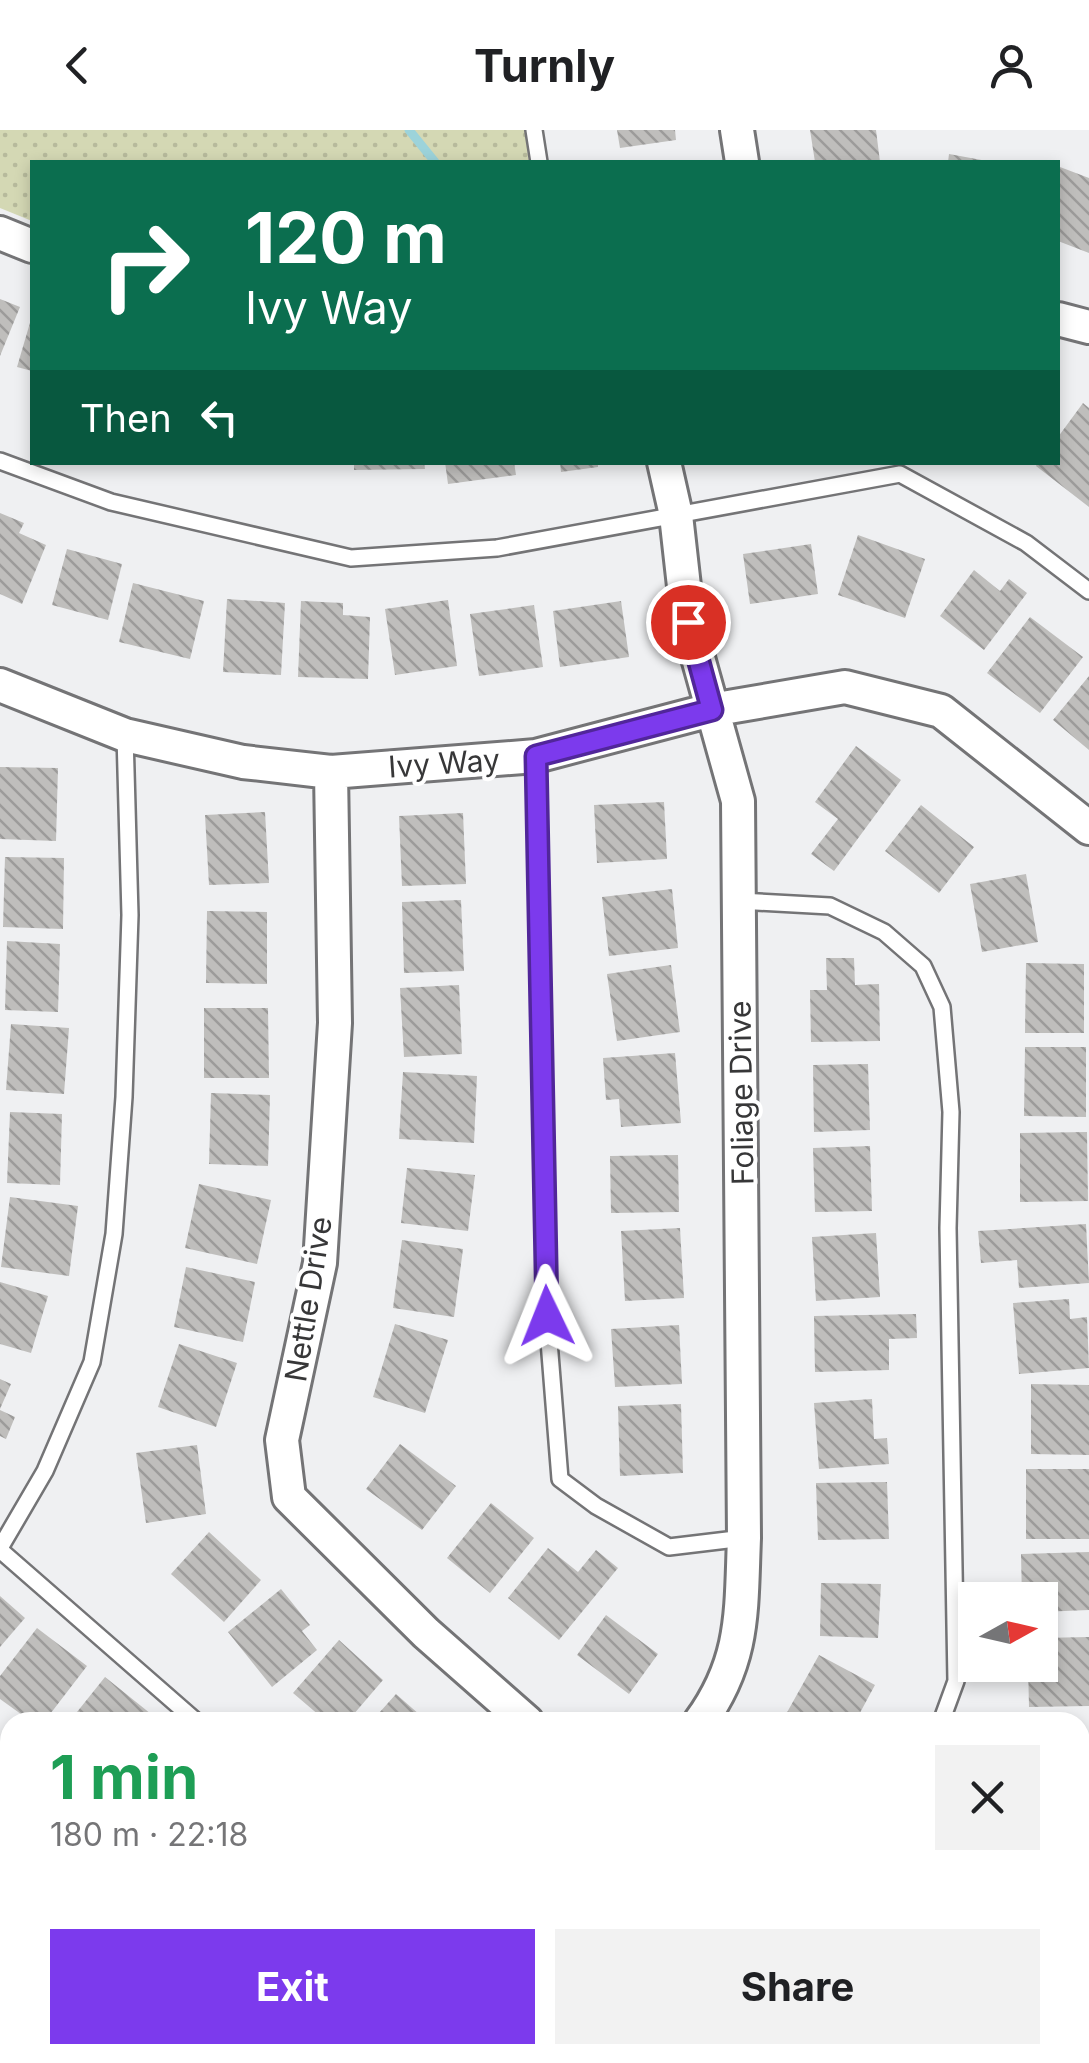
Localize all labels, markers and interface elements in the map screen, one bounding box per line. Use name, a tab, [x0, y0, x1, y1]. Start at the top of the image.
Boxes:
icon: back	[50, 38, 105, 93]
text: Turnly	[474, 38, 615, 93]
icon: person	[984, 38, 1039, 93]
text: 120 m	[245, 195, 447, 280]
icon: right	[80, 200, 210, 330]
text: Ivy Way	[245, 280, 413, 335]
icon: left	[192, 390, 247, 445]
text: Then	[80, 395, 172, 441]
pin	[646, 580, 731, 665]
icon: arrive	[661, 595, 716, 650]
street label: Ivy Way	[387, 741, 501, 785]
street label: Foliage Drive	[721, 1000, 761, 1186]
street label: Nettle Drive	[277, 1214, 339, 1384]
position arrow	[495, 1264, 599, 1368]
north arrow	[958, 1582, 1058, 1682]
map controls	[958, 1582, 1058, 1682]
text: 1 min	[50, 1741, 198, 1813]
button: close	[935, 1745, 1040, 1850]
text: 180 m · 22:18	[50, 1815, 248, 1854]
button: Exit	[50, 1929, 535, 2044]
button: Share	[555, 1929, 1040, 2044]

